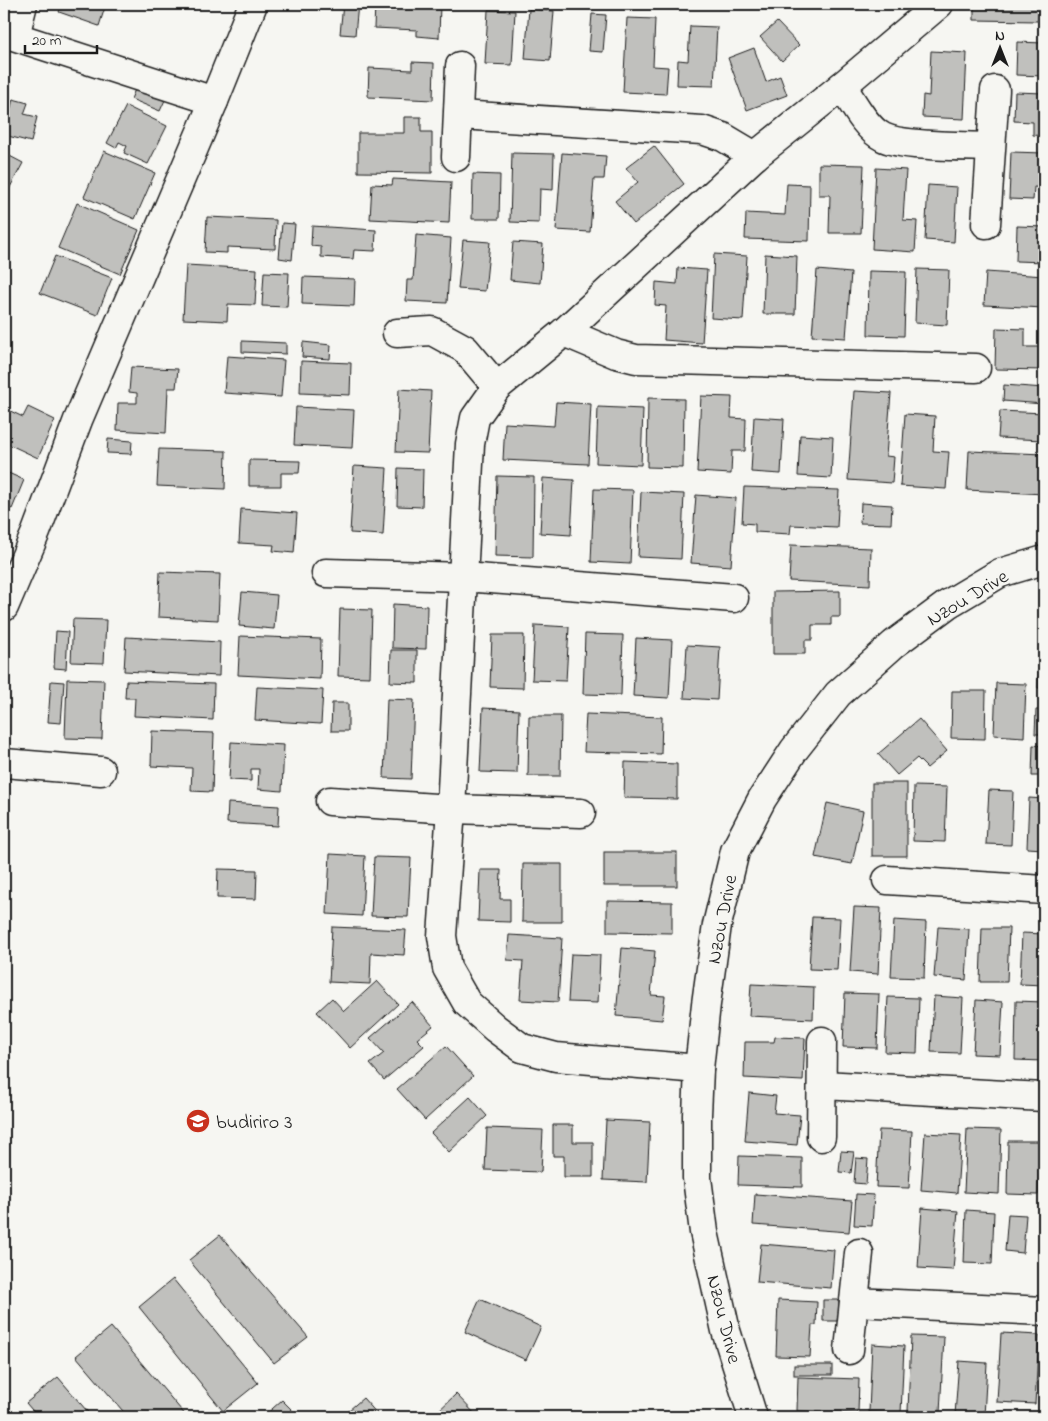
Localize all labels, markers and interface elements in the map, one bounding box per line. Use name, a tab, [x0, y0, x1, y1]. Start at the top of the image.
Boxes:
scale bar	[25, 22, 98, 54]
north arrow	[976, 22, 1026, 72]
text: N	[995, 26, 1005, 47]
text: 20 m	[32, 30, 62, 52]
street label: Nzou Drive	[922, 563, 1015, 635]
street label: Nzou Drive	[701, 872, 746, 967]
school or university icon: budiriro 3	[185, 1108, 211, 1134]
place label: budiriro 3	[216, 1109, 292, 1138]
street label: Nzou Drive	[698, 1272, 748, 1367]

